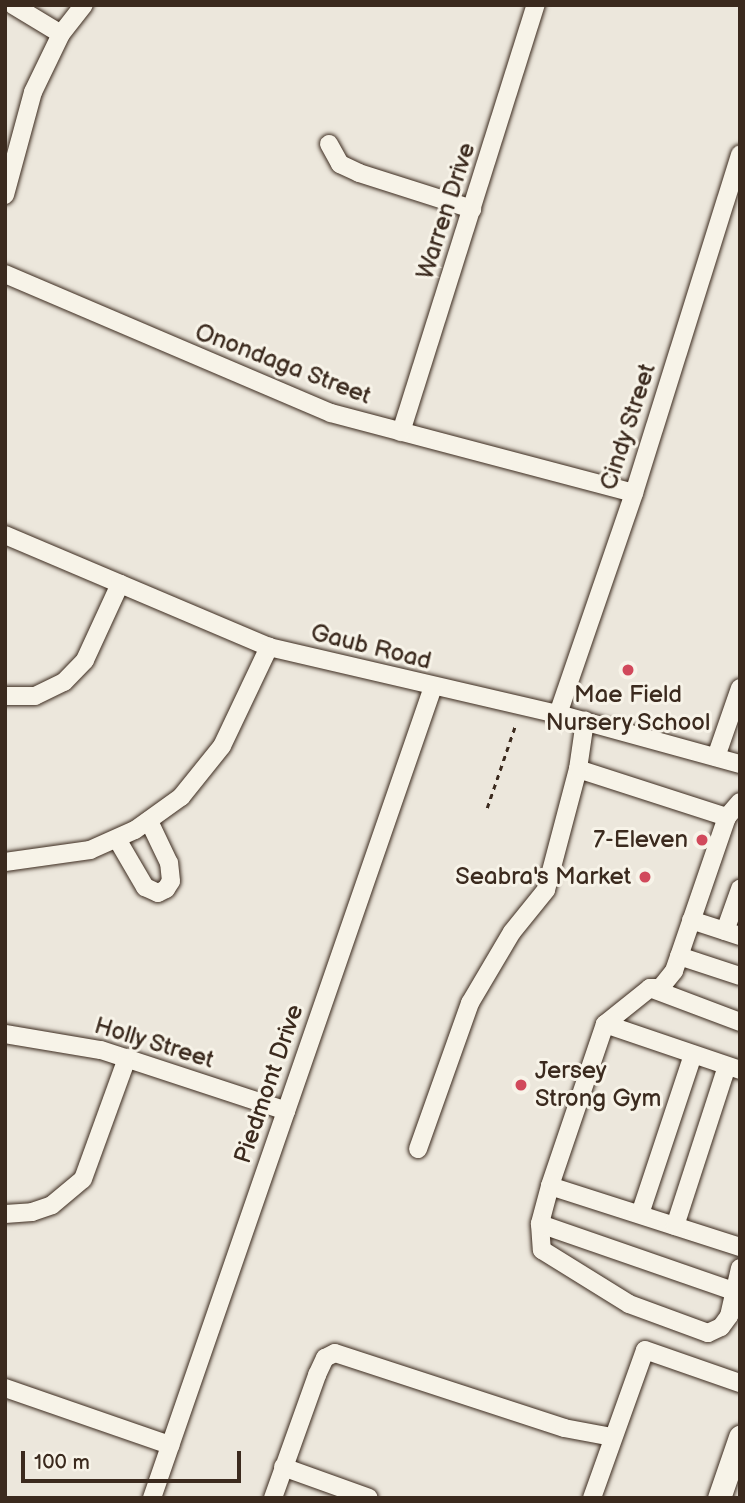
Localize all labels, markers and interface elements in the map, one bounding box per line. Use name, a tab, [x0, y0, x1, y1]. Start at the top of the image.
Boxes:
street label: Warren Drive	[410, 139, 482, 283]
street label: Onondaga Street	[191, 317, 375, 411]
street label: Cindy Street	[594, 359, 662, 495]
street label: Gaub Road	[308, 618, 434, 676]
marker: Mae Field Nursery School	[620, 662, 636, 678]
place label: Mae Field Nursery School	[545, 681, 711, 737]
place label: 7-Eleven	[593, 826, 688, 854]
marker: 7-Eleven	[694, 832, 710, 848]
place label: Seabra's Market	[455, 863, 631, 891]
marker: Seabra's Market	[637, 869, 653, 885]
street label: Piedmont Drive	[228, 1001, 310, 1167]
street label: Holly Street	[90, 1011, 218, 1075]
place label: Jersey Strong Gym	[535, 1057, 661, 1113]
marker: Jersey Strong Gym	[513, 1077, 529, 1093]
scale bar	[24, 1436, 245, 1480]
text: 100 m	[34, 1450, 90, 1475]

